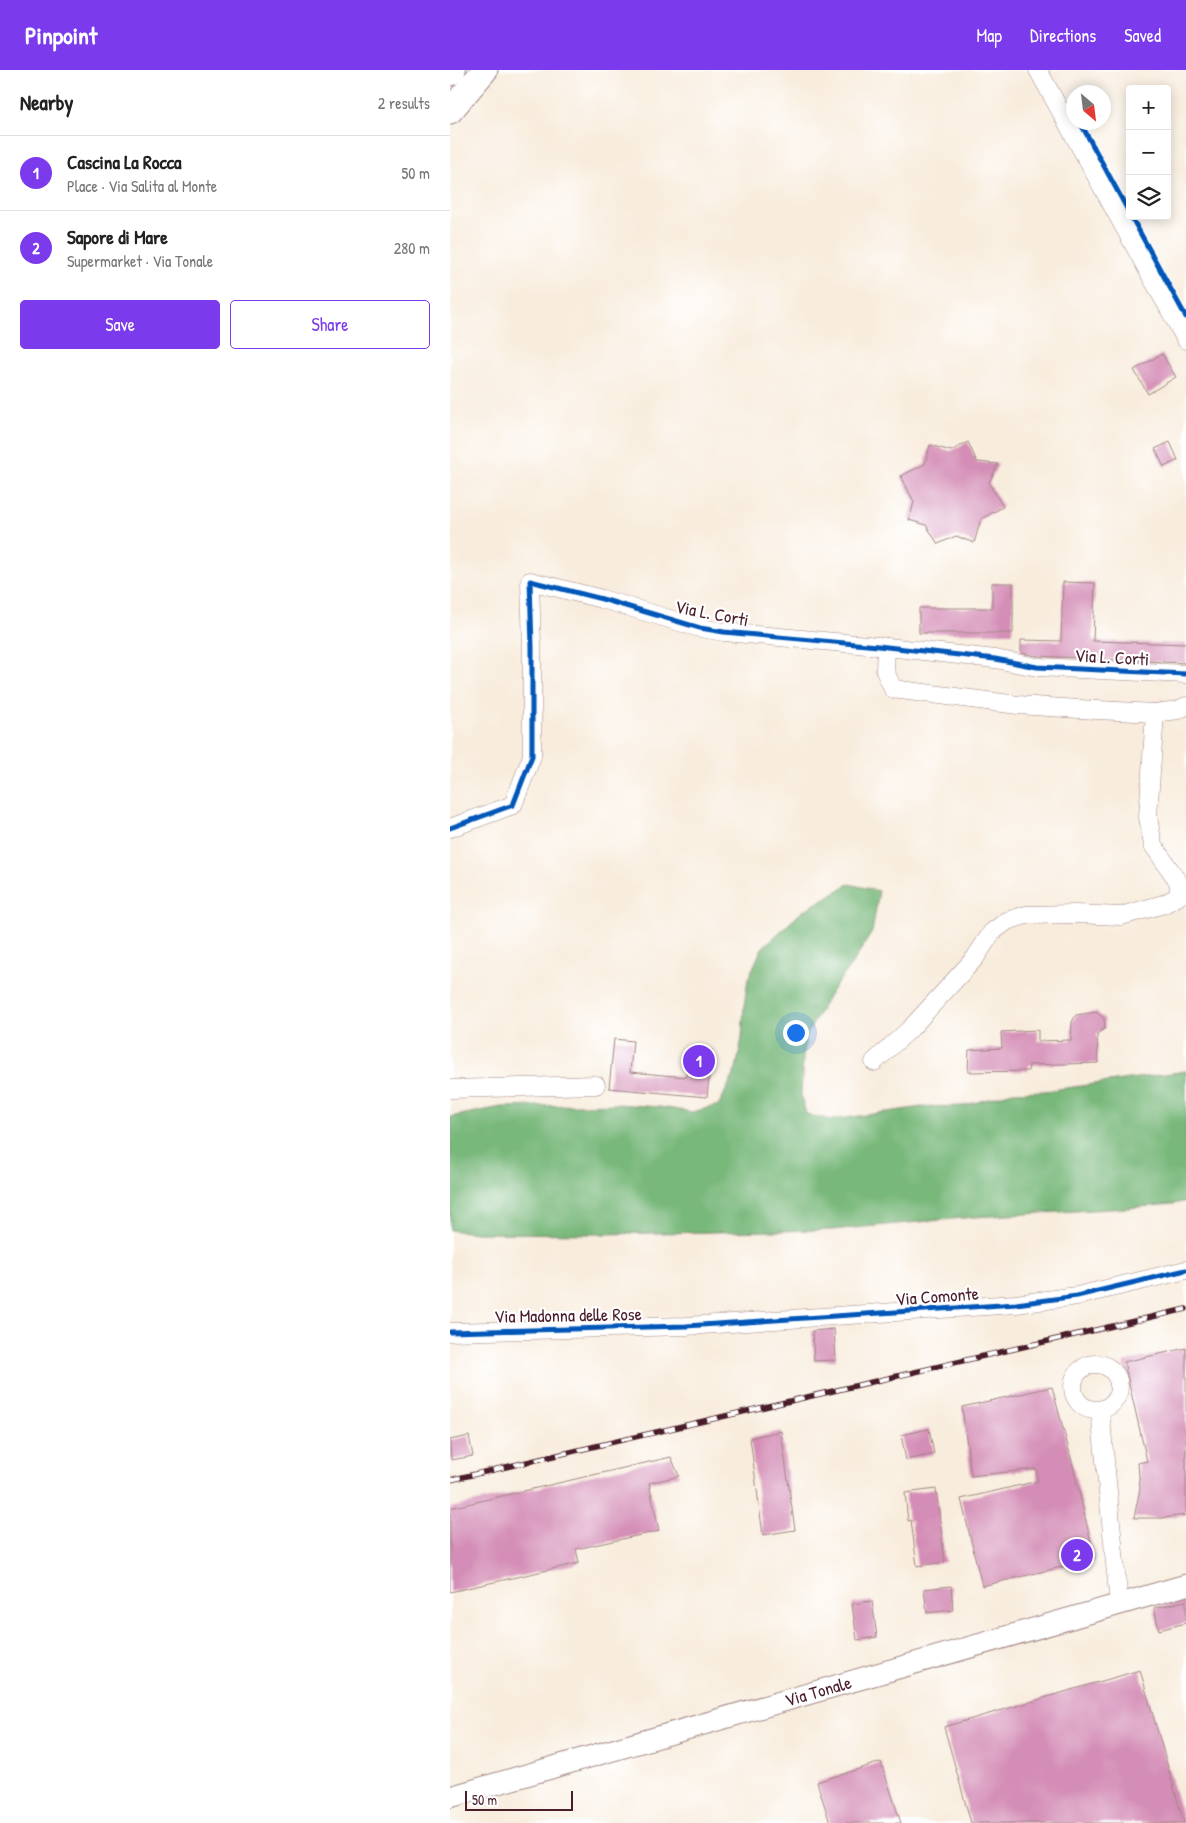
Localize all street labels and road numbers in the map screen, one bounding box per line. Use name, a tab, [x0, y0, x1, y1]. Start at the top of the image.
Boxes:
street label: Via L. Corti	[673, 594, 751, 632]
street label: Via L. Corti	[1074, 643, 1150, 671]
street label: Via Comonte	[895, 1281, 979, 1311]
street label: Via Madonna delle Rose	[494, 1301, 642, 1329]
street label: Via Tonale	[782, 1670, 854, 1712]

